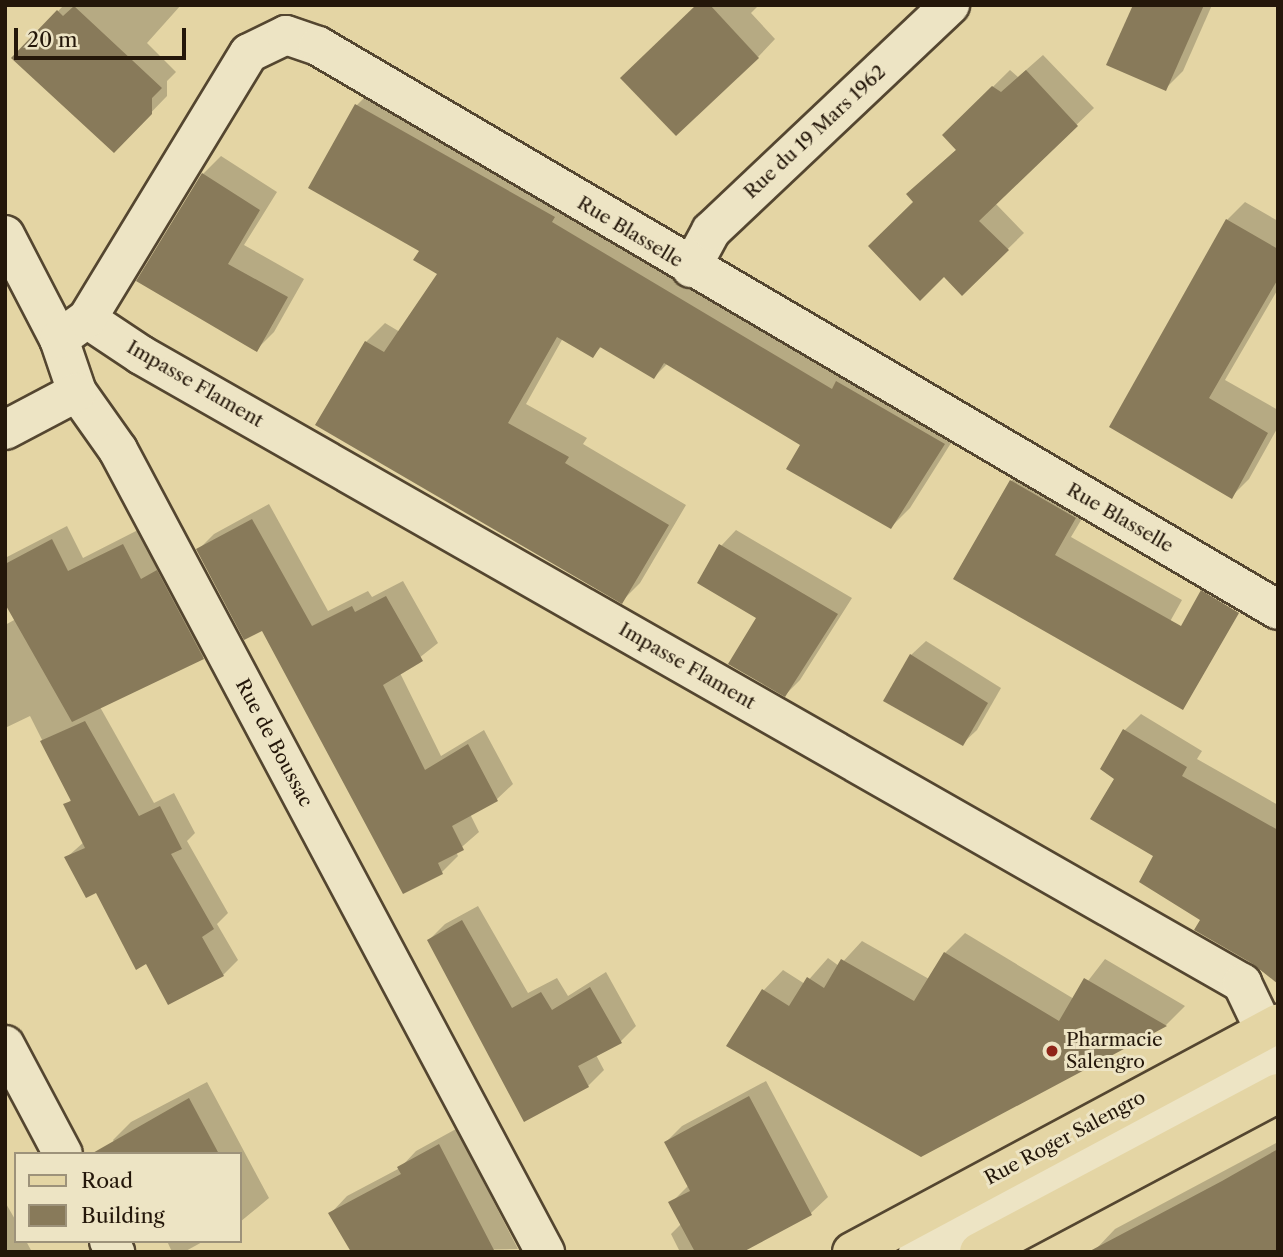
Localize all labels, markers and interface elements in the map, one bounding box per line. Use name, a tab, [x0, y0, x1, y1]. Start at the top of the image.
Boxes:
scale bar	[18, 14, 189, 58]
text: 20 m	[27, 27, 78, 52]
street label: Rue du 19 Mars 1962	[739, 60, 891, 204]
street label: Rue Blasselle	[573, 192, 687, 272]
street label: Impasse Flament	[123, 336, 267, 432]
street label: Rue Blasselle	[1063, 478, 1177, 558]
street label: Impasse Flament	[615, 618, 759, 714]
street label: Rue de Boussac	[231, 675, 317, 811]
place label: Pharmacie Salengro	[1066, 1029, 1163, 1073]
marker: Pharmacie Salengro	[1044, 1043, 1060, 1059]
street label: Rue Roger Salengro	[981, 1086, 1149, 1190]
legend	[14, 1152, 242, 1243]
text: Road	[81, 1168, 133, 1193]
text: Building	[81, 1203, 165, 1228]

